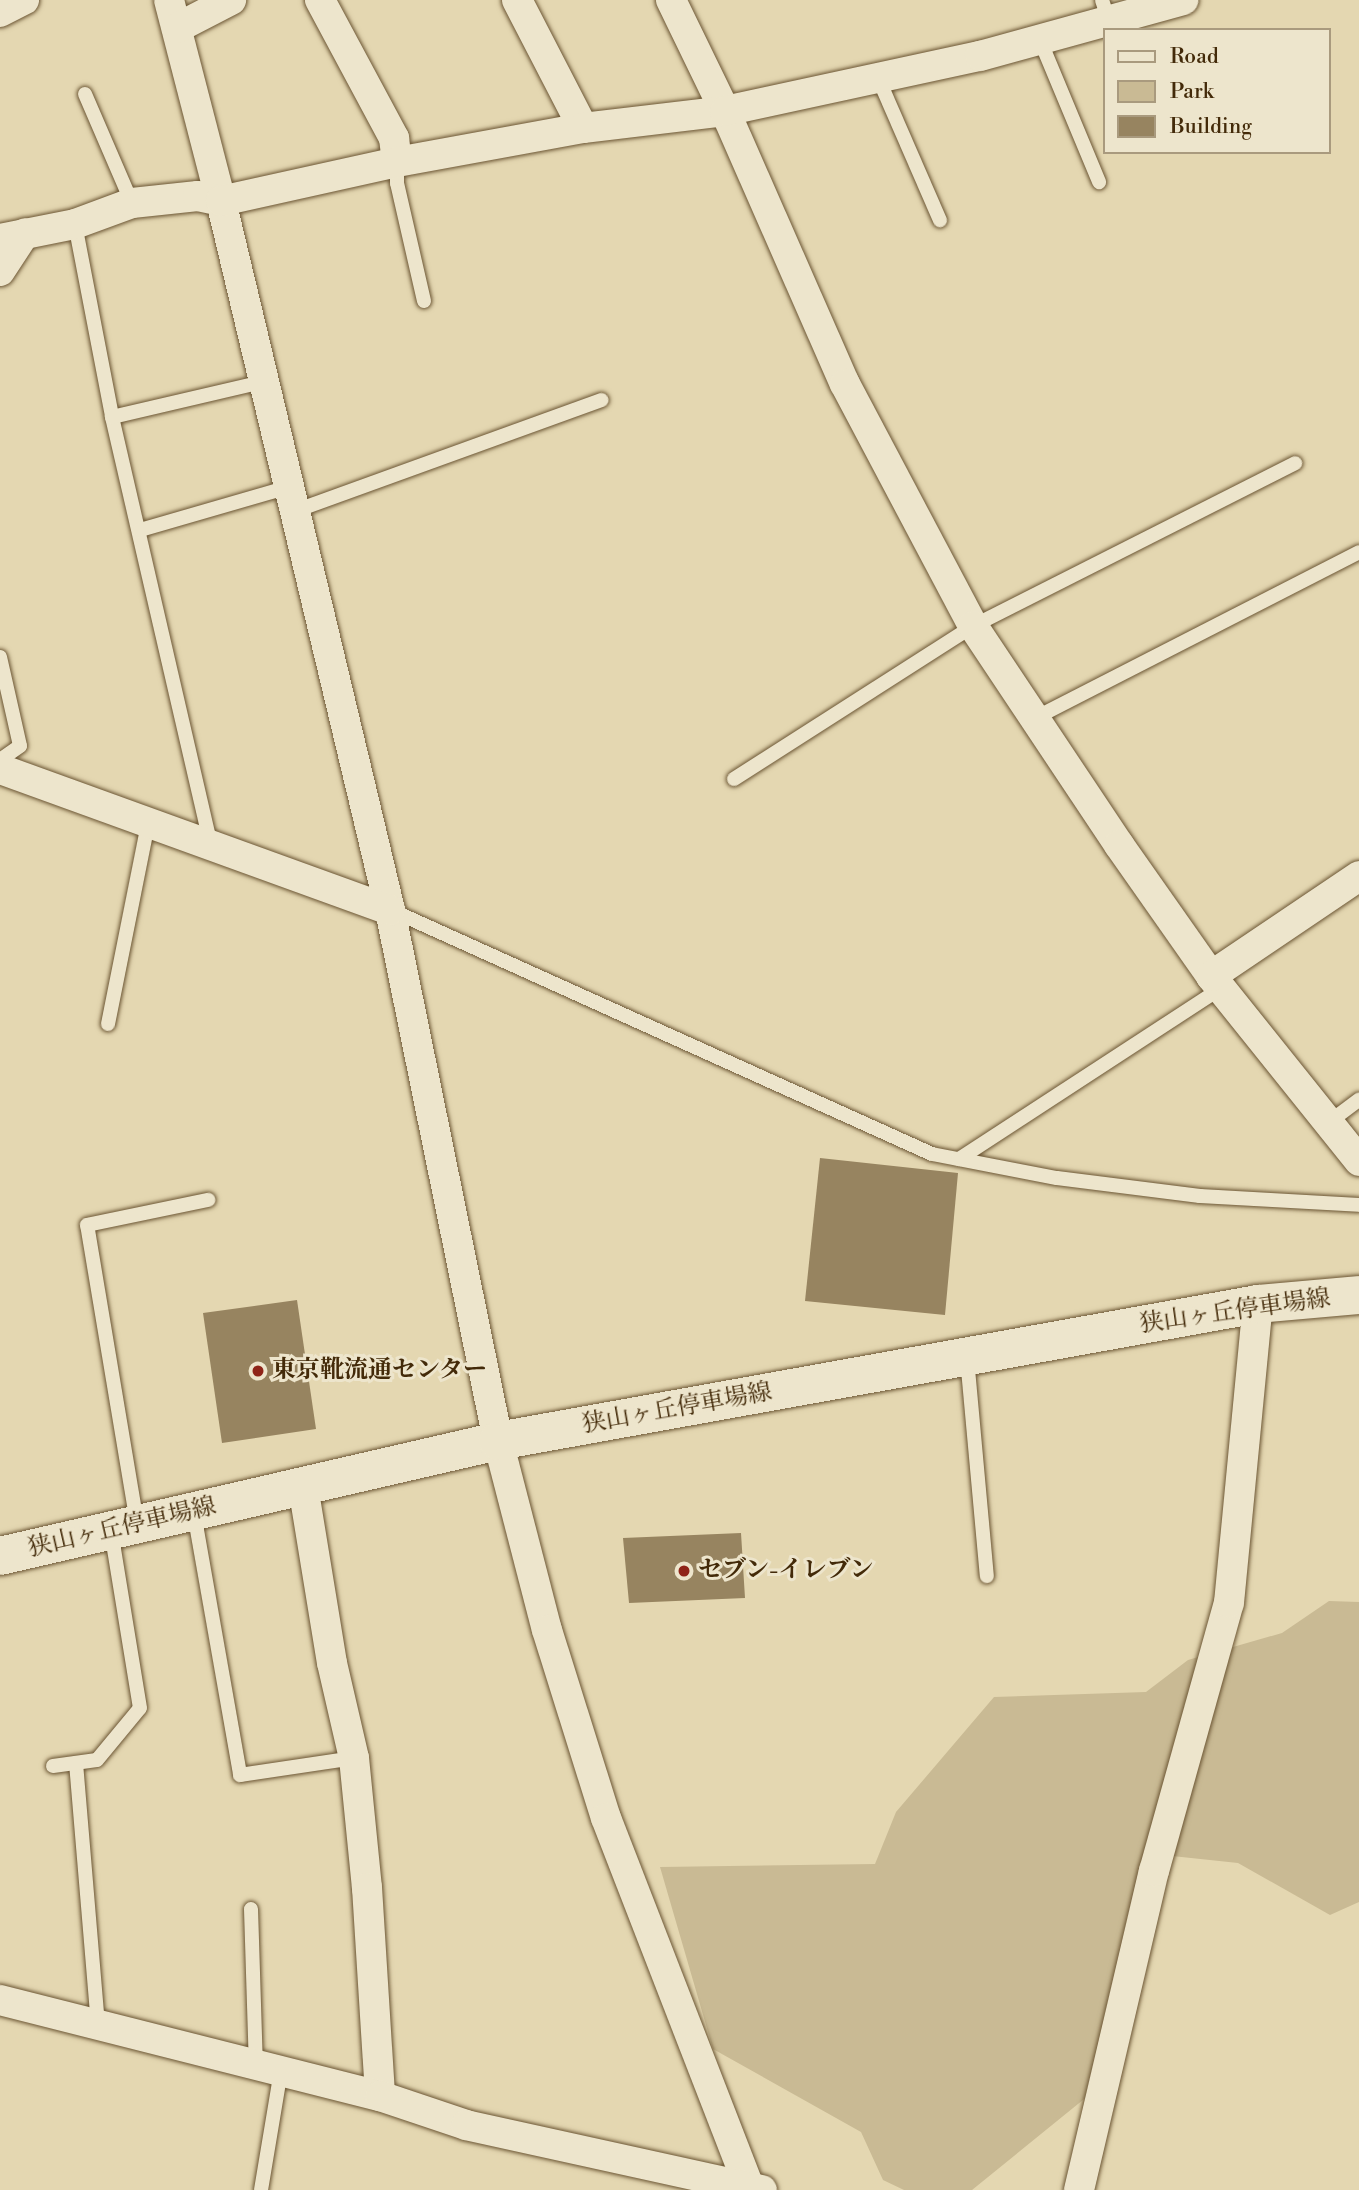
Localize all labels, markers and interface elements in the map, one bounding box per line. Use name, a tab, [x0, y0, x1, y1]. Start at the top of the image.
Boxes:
legend	[1104, 28, 1331, 154]
text: Road	[1170, 44, 1219, 70]
text: Park	[1170, 79, 1214, 105]
text: Building	[1170, 114, 1252, 140]
street label: 狭山ヶ丘停車場線	[1138, 1284, 1332, 1340]
place label: 東京靴流通センター	[272, 1357, 488, 1385]
marker: 東京靴流通センター	[250, 1363, 266, 1379]
street label: 狭山ヶ丘停車場線	[580, 1378, 774, 1440]
street label: 狭山ヶ丘停車場線	[25, 1492, 219, 1564]
place label: セブン-イレブン	[698, 1557, 875, 1585]
marker: セブン-イレブン	[676, 1563, 692, 1579]

